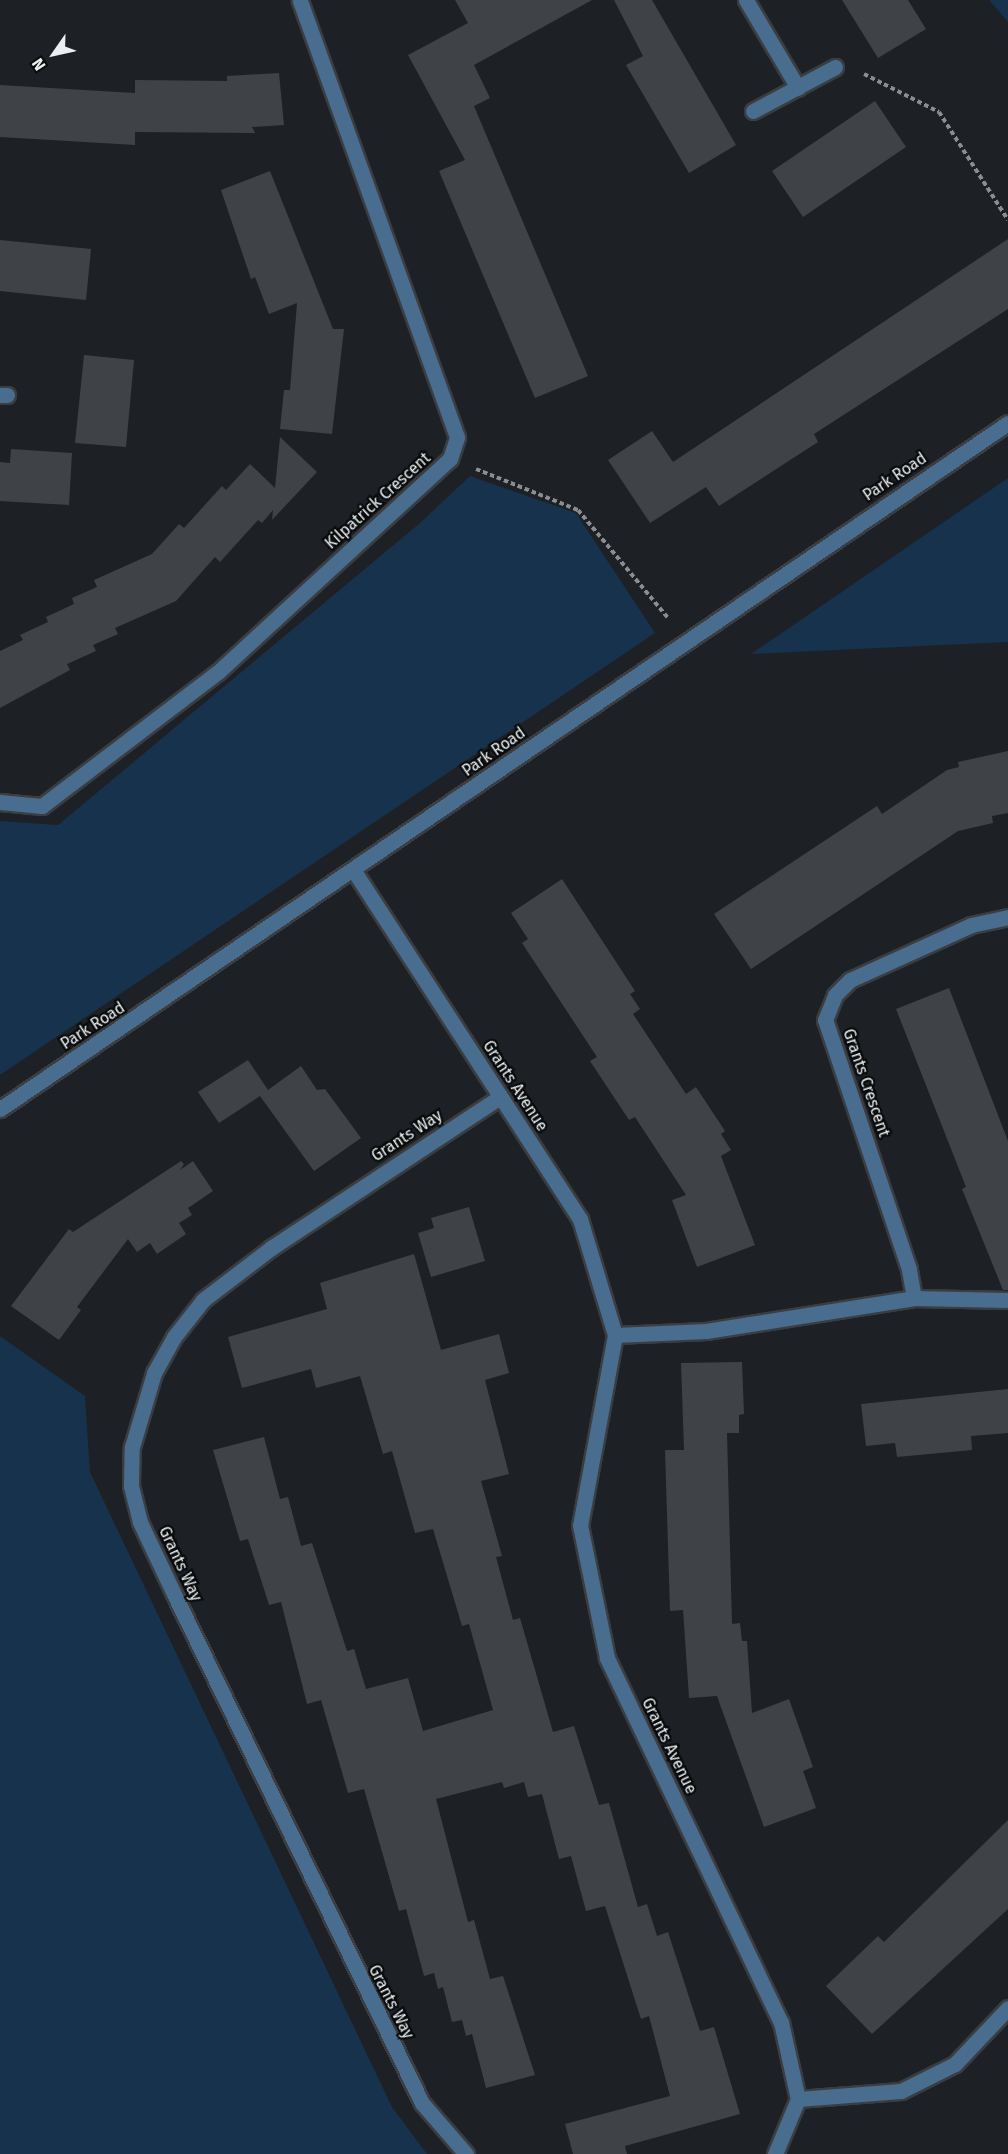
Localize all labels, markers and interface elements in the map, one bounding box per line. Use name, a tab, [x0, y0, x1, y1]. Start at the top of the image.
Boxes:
north arrow	[24, 24, 84, 84]
text: N	[28, 55, 50, 74]
street label: Kilpatrick Crescent	[321, 449, 435, 553]
street label: Park Road	[860, 449, 930, 505]
street label: Park Road	[459, 723, 529, 781]
street label: Park Road	[57, 998, 129, 1054]
street label: Grants Crescent	[839, 1026, 893, 1140]
street label: Grants Avenue	[479, 1037, 551, 1135]
street label: Grants Way	[368, 1106, 446, 1166]
street label: Grants Way	[154, 1524, 206, 1604]
street label: Grants Avenue	[637, 1695, 701, 1797]
street label: Grants Way	[364, 1962, 418, 2042]

